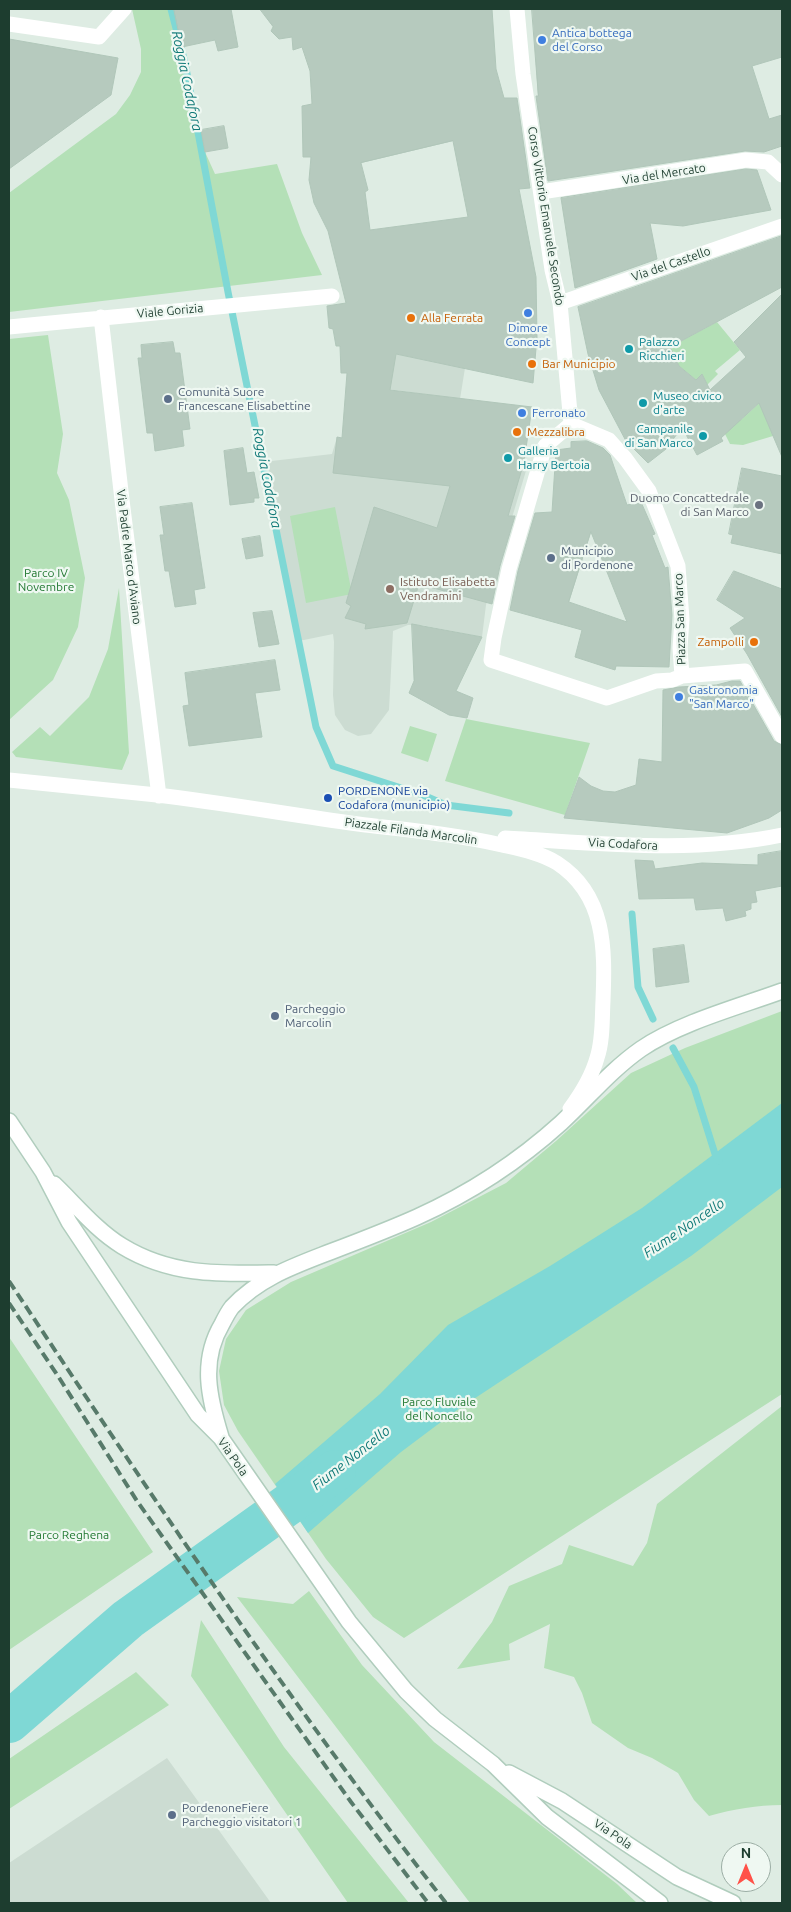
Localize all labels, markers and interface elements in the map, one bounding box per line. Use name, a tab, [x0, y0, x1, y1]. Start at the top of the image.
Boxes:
place label: Antica bottega del Corso	[552, 26, 632, 54]
water label: Roggia Codafora	[168, 29, 206, 133]
marker: Antica bottega del Corso	[536, 34, 548, 46]
street label: Corso Vittorio Emanuele Secondo	[525, 126, 567, 306]
street label: Via del Mercato	[621, 160, 707, 188]
street label: Via del Castello	[630, 244, 712, 284]
street label: Viale Gorizia	[136, 301, 204, 321]
marker: Dimore Concept	[522, 307, 534, 319]
place label: Alla Ferrata	[421, 311, 483, 325]
marker: Alla Ferrata	[405, 312, 417, 324]
place label: Dimore Concept	[505, 321, 551, 349]
place label: Palazzo Ricchieri	[639, 335, 684, 363]
marker: Palazzo Ricchieri	[623, 343, 635, 355]
place label: Bar Municipio	[542, 357, 616, 371]
marker: Bar Municipio	[526, 358, 538, 370]
place label: Comunità Suore Francescane Elisabettine	[178, 385, 311, 413]
place label: Museo civico d'arte	[653, 389, 722, 417]
marker: Comunità Suore Francescane Elisabettine	[162, 393, 174, 405]
marker: Museo civico d'arte	[637, 397, 649, 409]
place label: Ferronato	[532, 406, 586, 420]
marker: Ferronato	[516, 407, 528, 419]
place label: Campanile di San Marco	[625, 422, 693, 450]
place label: Mezzalibra	[527, 425, 585, 439]
water label: Roggia Codafora	[249, 426, 285, 530]
marker: Mezzalibra	[511, 426, 523, 438]
marker: Campanile di San Marco	[697, 430, 709, 442]
place label: Galleria Harry Bertoia	[518, 444, 590, 472]
marker: Galleria Harry Bertoia	[502, 452, 514, 464]
street label: Via Padre Marco d'Aviano	[114, 489, 144, 625]
place label: Duomo Concattedrale di San Marco	[630, 491, 749, 519]
marker: Duomo Concattedrale di San Marco	[753, 499, 765, 511]
place label: Municipio di Pordenone	[561, 544, 633, 572]
marker: Municipio di Pordenone	[545, 552, 557, 564]
park label: Parco IV Novembre	[18, 566, 74, 594]
street label: Piazza San Marco	[671, 573, 689, 665]
place label: Istituto Elisabetta Vendramini	[400, 575, 495, 603]
marker: Istituto Elisabetta Vendramini	[384, 583, 396, 595]
place label: Zampolli	[697, 635, 744, 649]
marker: Zampolli	[748, 636, 760, 648]
place label: Gastronomia "San Marco"	[689, 683, 758, 711]
marker: Gastronomia "San Marco"	[673, 691, 685, 703]
place label: PORDENONE via Codafora (municipio)	[338, 784, 450, 812]
marker: PORDENONE via Codafora (municipio)	[322, 792, 334, 804]
street label: Piazzale Filanda Marcolin	[344, 815, 478, 847]
street label: Via Codafora	[588, 835, 658, 853]
place label: Parcheggio Marcolin	[285, 1002, 346, 1030]
marker: Parcheggio Marcolin	[269, 1010, 281, 1022]
water label: Fiume Noncello	[640, 1195, 728, 1261]
park label: Parco Fluviale del Noncello	[402, 1395, 476, 1423]
water label: Fiume Noncello	[309, 1422, 393, 1494]
street label: Via Pola	[215, 1435, 251, 1479]
park label: Parco Reghena	[29, 1528, 109, 1542]
place label: PordenoneFiere Parcheggio visitatori 1	[182, 1801, 302, 1829]
marker: PordenoneFiere Parcheggio visitatori 1	[166, 1809, 178, 1821]
street label: Via Pola	[591, 1816, 635, 1852]
north arrow	[721, 1842, 771, 1892]
text: N	[741, 1845, 751, 1861]

